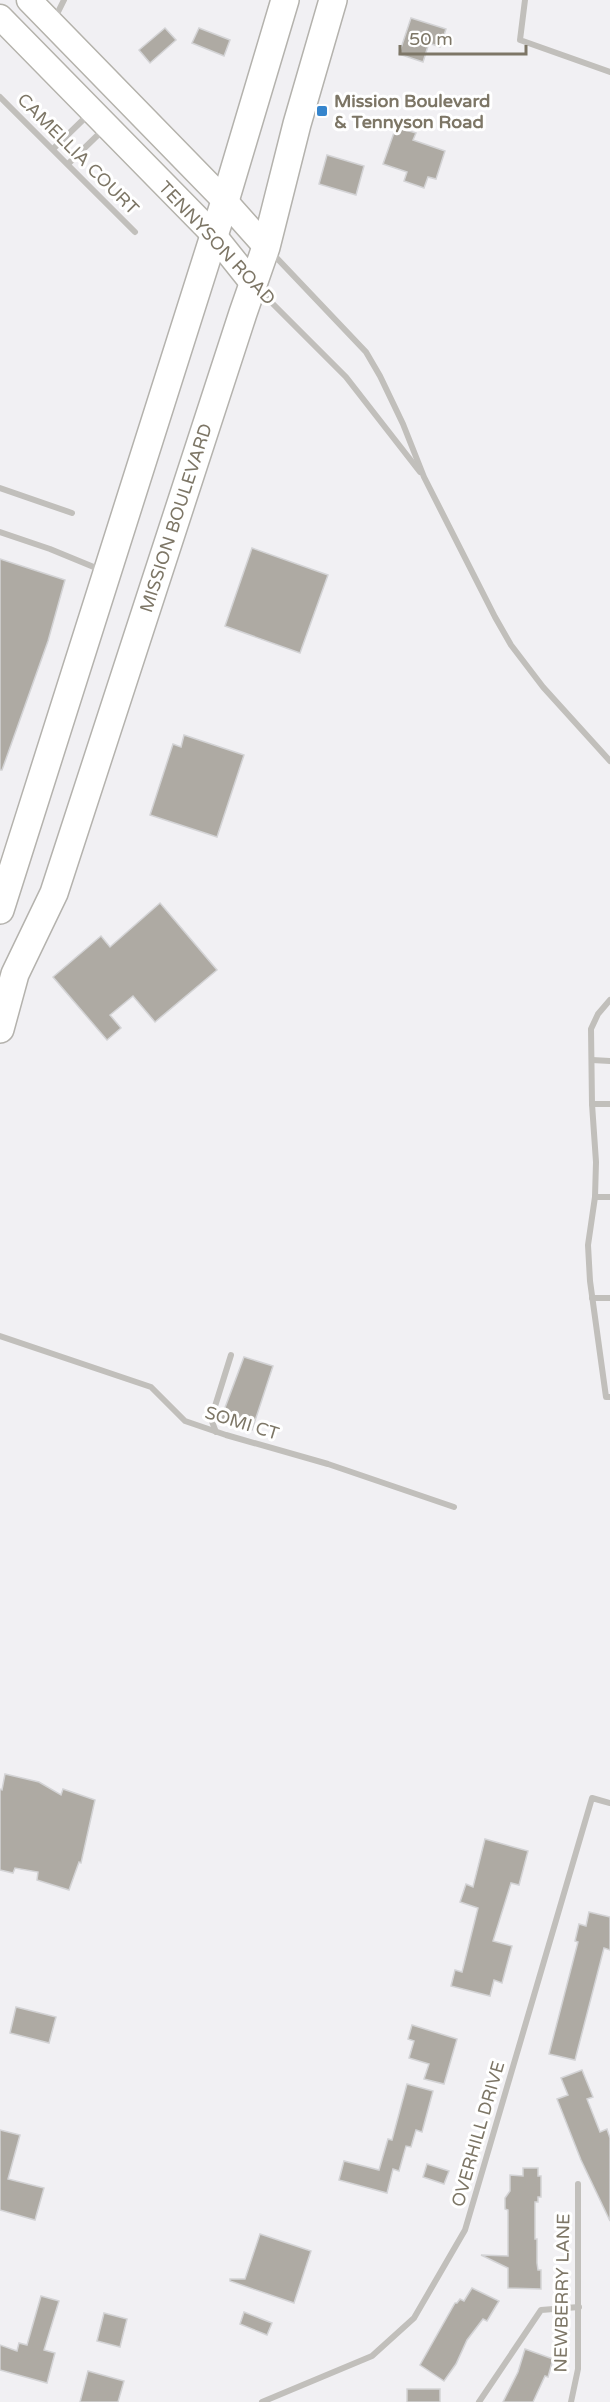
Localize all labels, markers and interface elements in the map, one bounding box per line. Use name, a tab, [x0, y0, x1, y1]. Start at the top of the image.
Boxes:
scale bar	[400, 18, 526, 56]
text: 50 m	[409, 28, 453, 50]
street label: CAMELLIA COURT	[13, 89, 143, 219]
place label: Mission Boulevard & Tennyson Road	[334, 90, 490, 133]
marker: Mission Boulevard & Tennyson Road	[315, 104, 329, 118]
street label: TENNYSON ROAD	[154, 176, 280, 310]
street label: MISSION BOULEVARD	[135, 421, 217, 615]
street label: SOMI CT	[202, 1401, 282, 1445]
street label: OVERHILL DRIVE	[447, 2059, 509, 2209]
street label: NEWBERRY LANE	[550, 2213, 574, 2373]

